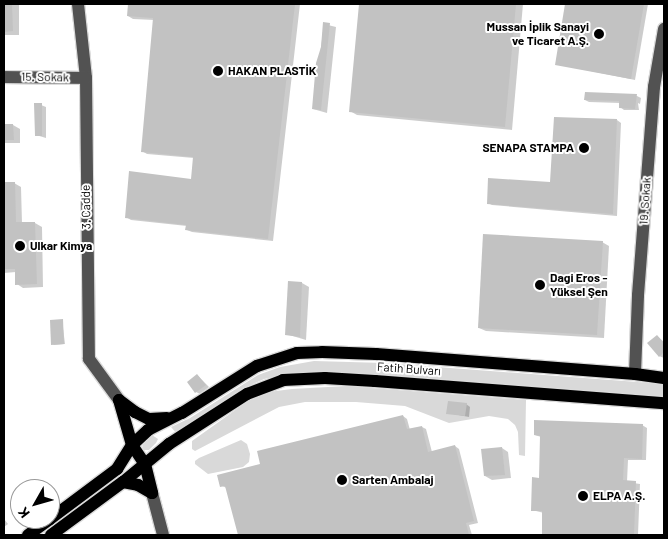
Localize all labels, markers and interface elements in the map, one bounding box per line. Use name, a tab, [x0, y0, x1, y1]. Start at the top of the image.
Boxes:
place label: Mussan İplik Sanayi ve Ticaret A.Ş.	[487, 20, 589, 48]
marker: Mussan İplik Sanayi ve Ticaret A.Ş.	[593, 28, 605, 40]
place label: HAKAN PLASTİK	[228, 64, 316, 78]
marker: HAKAN PLASTİK	[212, 65, 224, 77]
street label: 15. Sokak	[21, 69, 69, 85]
place label: SENAPA STAMPA	[482, 141, 574, 155]
marker: SENAPA STAMPA	[578, 142, 590, 154]
street label: 19. Sokak	[636, 177, 654, 225]
street label: 3. Cadde	[78, 185, 94, 229]
place label: Ulkar Kimya	[30, 239, 92, 253]
marker: Ulkar Kimya	[14, 240, 26, 252]
place label: Dagi Eros - Yüksel Şen	[550, 271, 608, 299]
marker: Dagi Eros - Yüksel Şen	[534, 279, 546, 291]
street label: Fatih Bulvarı	[377, 360, 441, 378]
place label: Sarten Ambalaj	[352, 473, 434, 487]
marker: Sarten Ambalaj	[336, 474, 348, 486]
north arrow	[10, 479, 60, 529]
place label: ELPA A.Ş.	[593, 489, 645, 503]
marker: ELPA A.Ş.	[577, 490, 589, 502]
text: K	[14, 504, 33, 522]

